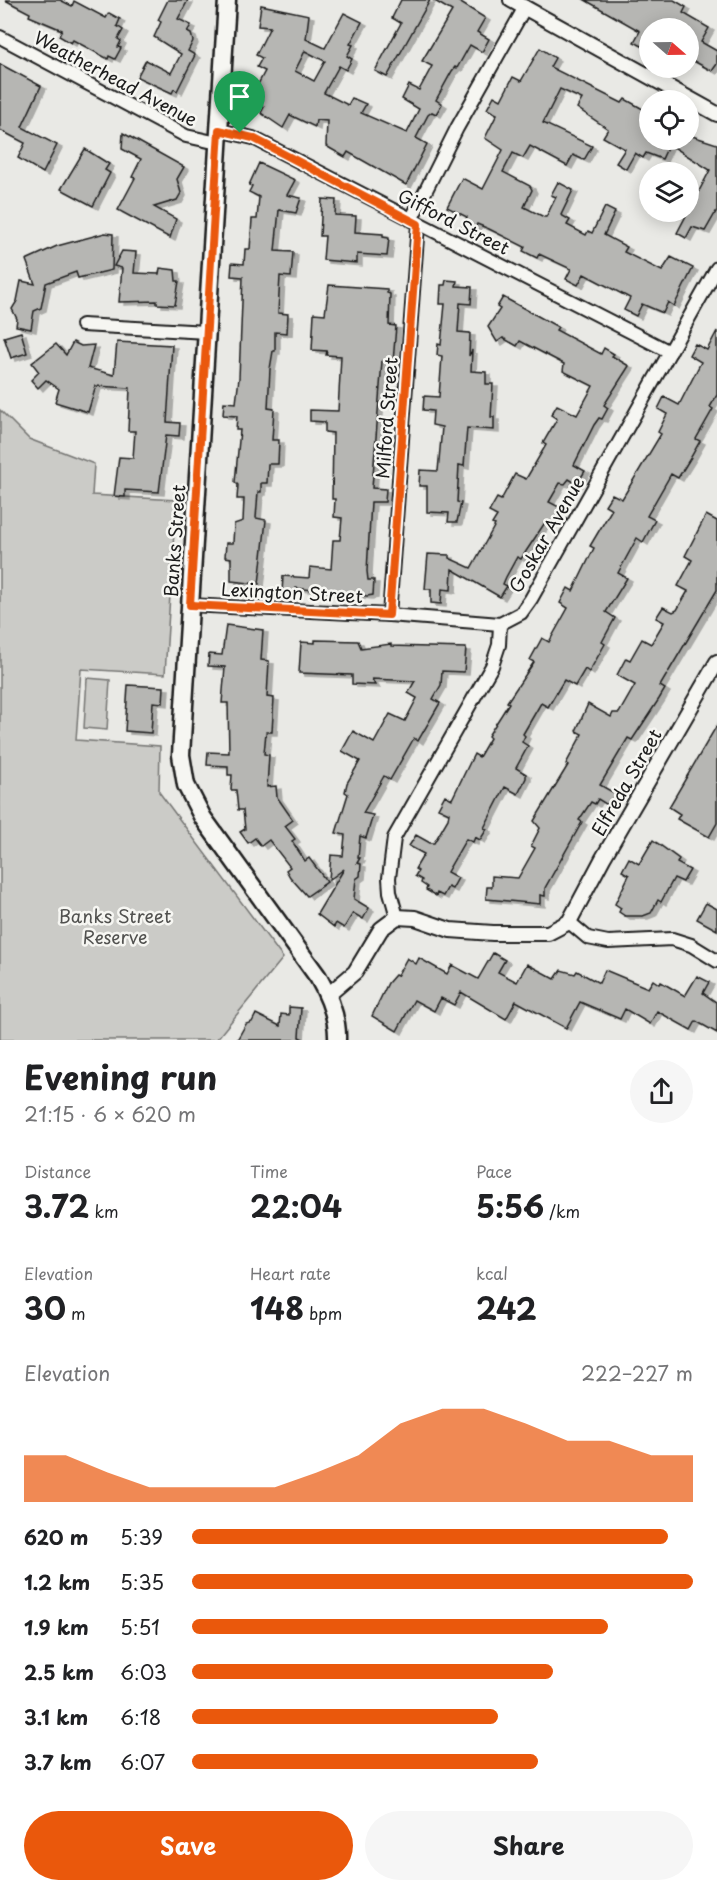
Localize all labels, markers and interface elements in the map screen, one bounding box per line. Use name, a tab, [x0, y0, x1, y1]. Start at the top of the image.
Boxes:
north arrow	[639, 18, 699, 78]
map controls	[639, 18, 699, 222]
street label: Weatherhead Avenue	[30, 23, 203, 133]
pin	[214, 71, 265, 133]
icon: arrive	[223, 80, 256, 113]
button: locate	[639, 90, 699, 150]
button: layers	[639, 162, 699, 222]
street label: Gifford Street	[393, 181, 515, 261]
street label: Milford Street	[368, 356, 404, 480]
street label: Goskar Avenue	[502, 470, 590, 597]
street label: Banks Street	[157, 484, 191, 598]
street label: Lexington Street	[220, 575, 364, 609]
street label: Elfreda Street	[584, 723, 668, 841]
park label: Banks Street Reserve	[59, 902, 171, 950]
text: Evening run	[24, 1051, 217, 1101]
button: share	[630, 1060, 693, 1123]
text: 21:15 · 6 × 620 m	[24, 1099, 196, 1129]
text: Distance	[24, 1159, 91, 1183]
text: Time	[250, 1159, 288, 1183]
text: Pace	[476, 1159, 512, 1183]
text: 3.72	[24, 1183, 89, 1228]
text: 22:04	[250, 1183, 342, 1228]
text: 5:56	[476, 1183, 544, 1228]
text: km	[89, 1199, 118, 1223]
text: /km	[544, 1199, 580, 1223]
text: Elevation	[24, 1261, 93, 1285]
text: Heart rate	[250, 1261, 331, 1285]
text: kcal	[476, 1261, 508, 1285]
text: 30	[24, 1285, 66, 1330]
text: 148	[250, 1285, 304, 1330]
text: 242	[476, 1285, 537, 1330]
text: m	[66, 1301, 86, 1325]
text: bpm	[304, 1301, 342, 1325]
text: Elevation	[24, 1358, 110, 1388]
text: 222–227 m	[581, 1358, 693, 1388]
text: 620 m	[24, 1522, 88, 1552]
text: 5:39	[120, 1522, 163, 1552]
text: 1.2 km	[24, 1567, 90, 1597]
text: 5:35	[120, 1567, 164, 1597]
text: 1.9 km	[24, 1612, 89, 1642]
text: 5:51	[120, 1612, 160, 1642]
text: 2.5 km	[24, 1657, 94, 1687]
text: 6:03	[120, 1657, 167, 1687]
text: 3.1 km	[24, 1702, 88, 1732]
text: 6:18	[120, 1702, 161, 1732]
text: 3.7 km	[24, 1747, 92, 1777]
text: 6:07	[120, 1747, 165, 1777]
button: Save	[24, 1811, 353, 1880]
button: Share	[365, 1811, 693, 1880]

